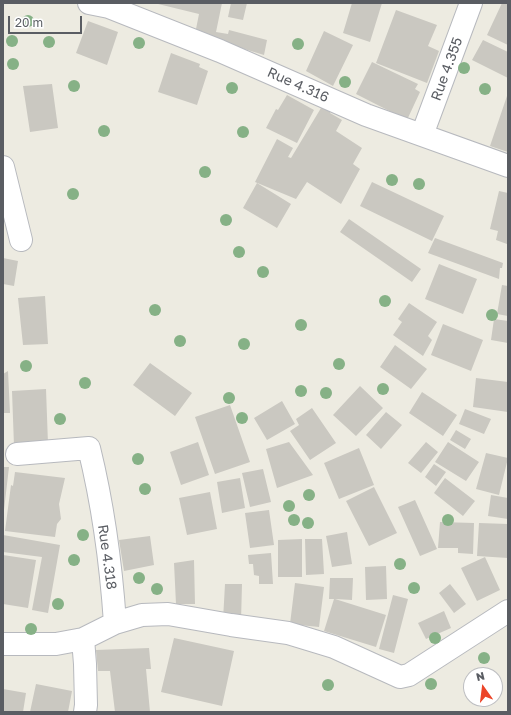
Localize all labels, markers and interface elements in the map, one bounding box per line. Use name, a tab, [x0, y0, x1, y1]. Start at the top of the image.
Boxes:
scale bar	[10, 8, 84, 34]
text: 20 m	[15, 15, 43, 30]
street label: Rue 4.355	[428, 35, 466, 103]
street label: Rue 4.316	[265, 64, 331, 106]
street label: Rue 4.318	[94, 523, 120, 591]
north arrow	[463, 667, 503, 707]
text: N	[475, 669, 486, 683]

